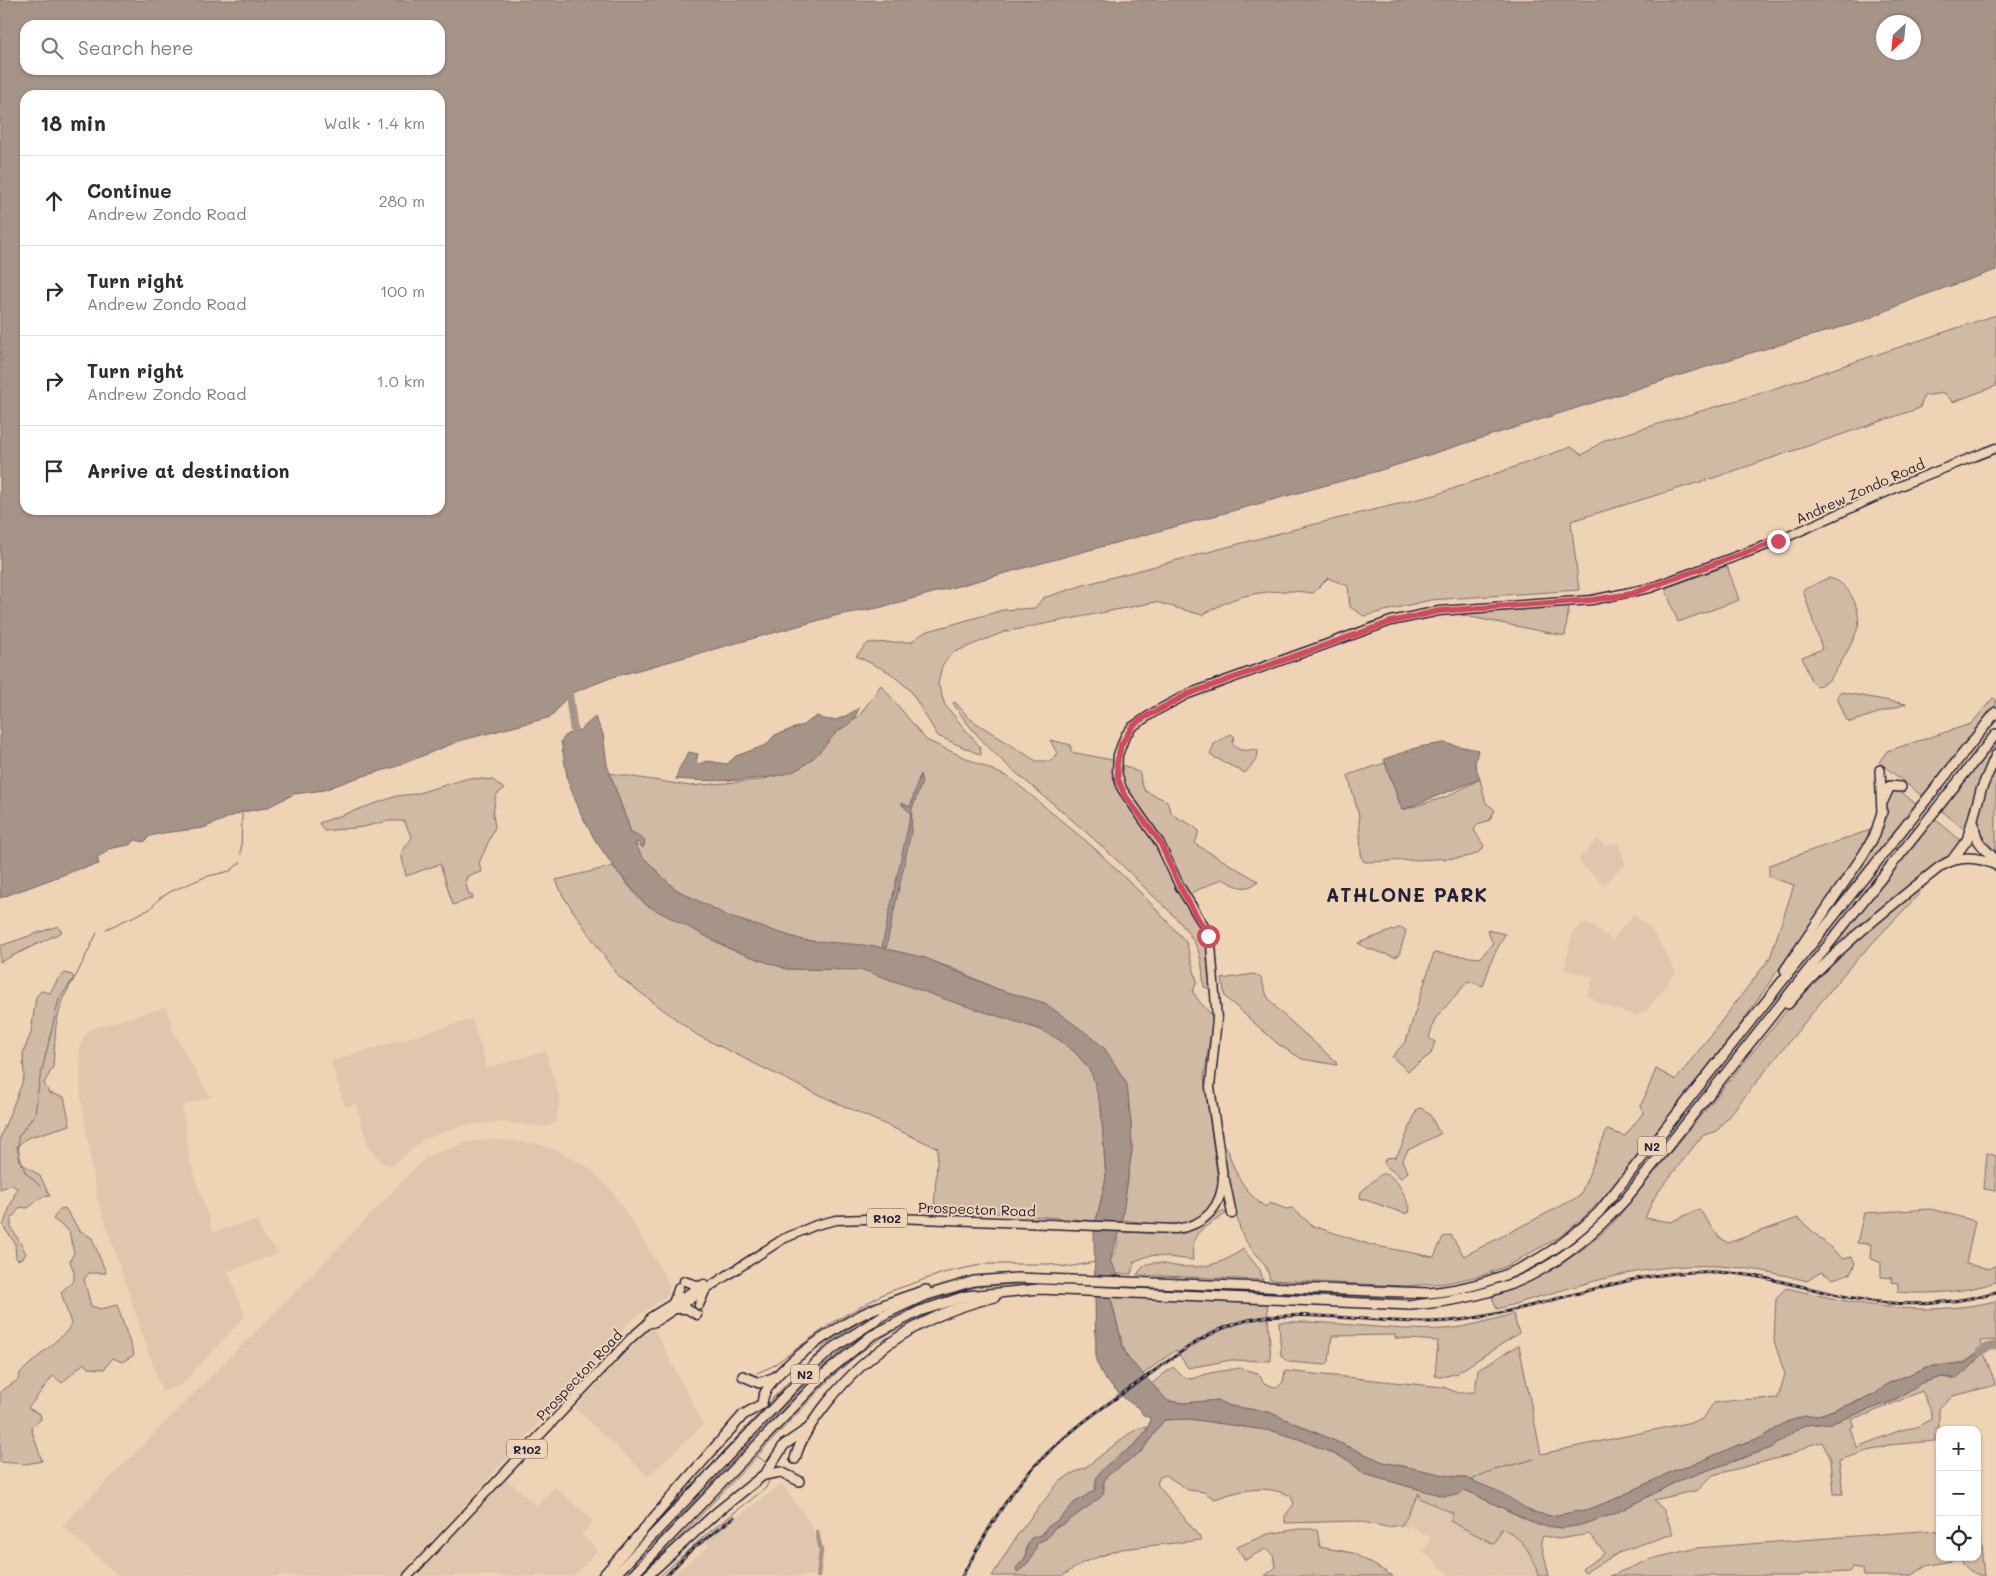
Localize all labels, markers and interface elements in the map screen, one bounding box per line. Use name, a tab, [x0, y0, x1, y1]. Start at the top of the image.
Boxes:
north arrow	[1876, 15, 1921, 60]
search box	[20, 20, 445, 75]
icon: search	[38, 34, 66, 62]
text: Search here	[78, 35, 194, 60]
text: 18 min	[40, 109, 106, 136]
text: Walk · 1.4 km	[324, 112, 425, 133]
text: Continue	[87, 178, 172, 203]
icon: ahead	[40, 187, 68, 215]
text: 280 m	[379, 190, 425, 211]
text: Andrew Zondo Road	[87, 203, 246, 224]
text: Turn right	[87, 268, 184, 293]
icon: right	[40, 277, 68, 305]
text: 100 m	[380, 280, 425, 301]
text: Andrew Zondo Road	[87, 293, 246, 314]
text: Turn right	[87, 358, 184, 383]
icon: right	[40, 367, 68, 395]
text: 1.0 km	[377, 370, 425, 391]
text: Andrew Zondo Road	[87, 383, 246, 404]
street label: Andrew Zondo Road	[1792, 454, 1928, 528]
icon: arrive	[40, 457, 68, 485]
text: Arrive at destination	[87, 458, 290, 483]
route end	[1767, 530, 1790, 553]
district label: ATHLONE PARK	[1326, 882, 1488, 907]
route start	[1197, 925, 1220, 948]
road number: N2	[1638, 1136, 1666, 1156]
street label: Prospecton Road	[918, 1197, 1036, 1221]
road number: R102	[867, 1208, 907, 1228]
street label: Prospecton Road	[532, 1325, 626, 1425]
road number: N2	[791, 1365, 819, 1384]
map controls	[1936, 1426, 1981, 1561]
button: +	[1936, 1426, 1981, 1471]
road number: R102	[507, 1440, 547, 1458]
button: −	[1936, 1471, 1981, 1516]
button: locate	[1936, 1516, 1981, 1561]

